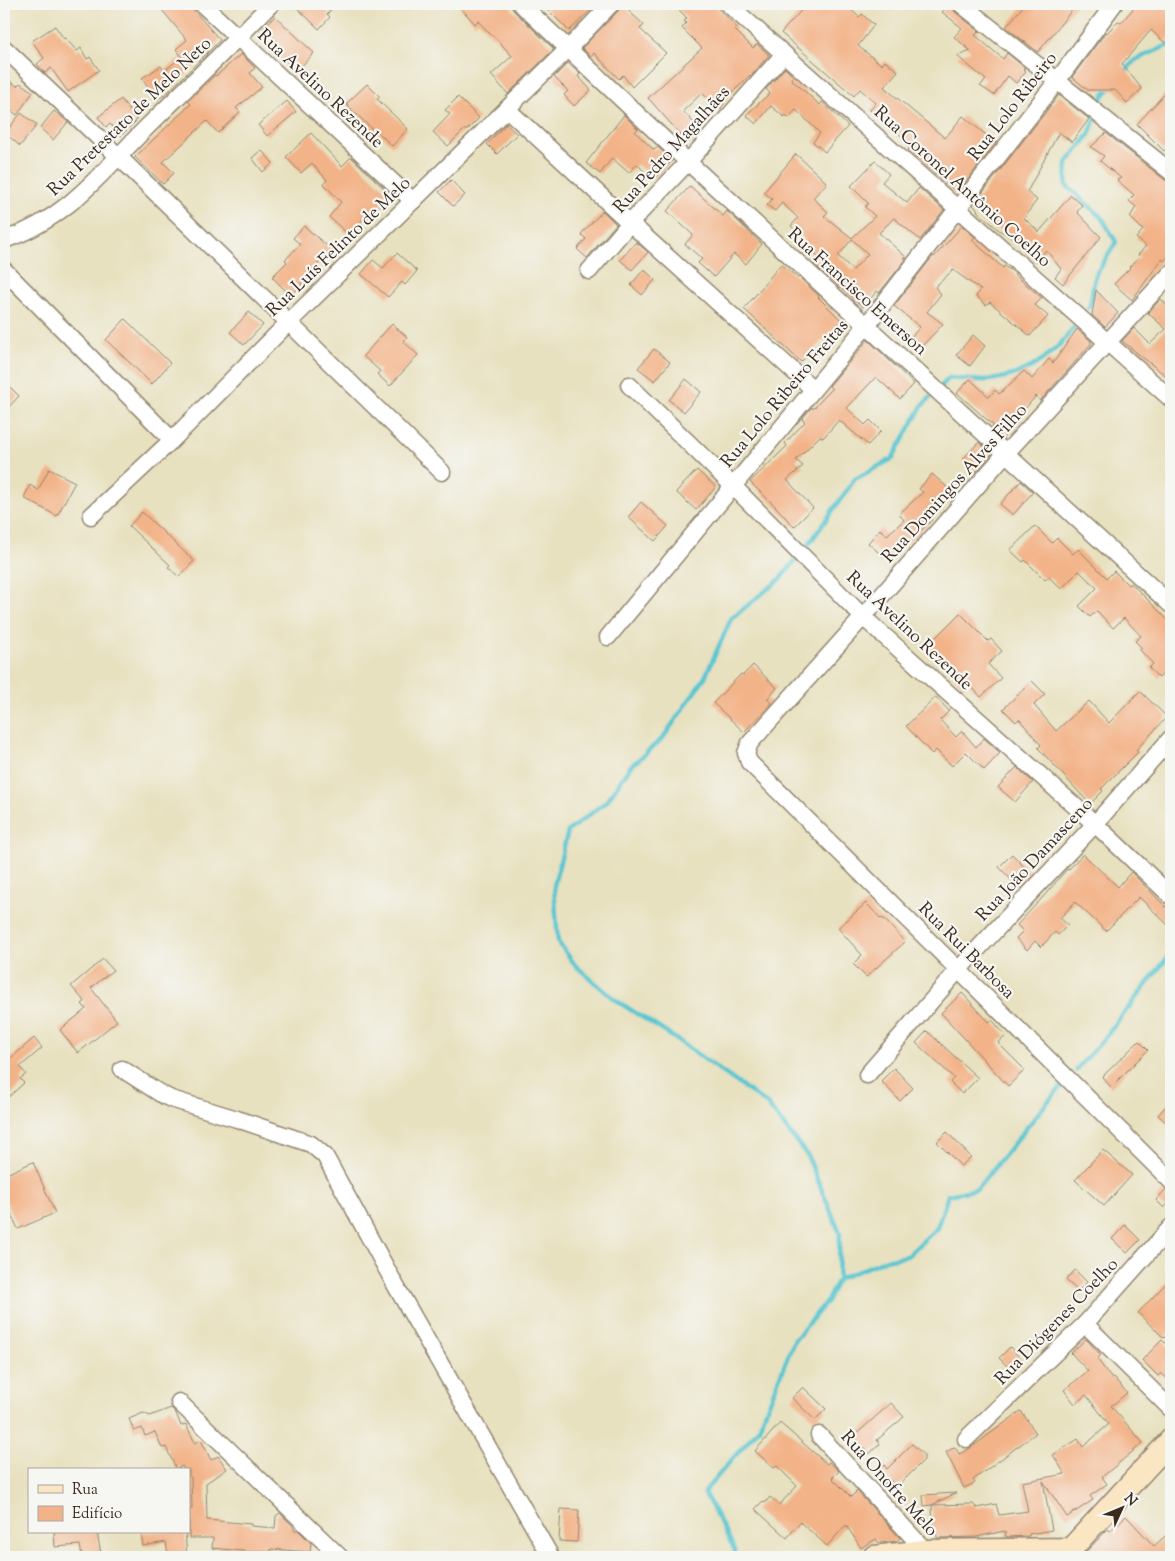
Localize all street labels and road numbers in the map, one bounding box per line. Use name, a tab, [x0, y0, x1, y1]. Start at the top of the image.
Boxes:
street label: Rua Avelino Rezende	[250, 24, 389, 155]
street label: Rua Pretestato de Melo Neto	[42, 32, 218, 203]
street label: Rua Lolo Ribeiro	[963, 47, 1064, 167]
street label: Rua Pedro Magalhães	[608, 81, 737, 220]
street label: Rua Coronel Antônio Coelho	[867, 101, 1056, 274]
street label: Rua Luís Felinto de Melo	[261, 171, 418, 323]
street label: Rua Francisco Emerson	[781, 222, 933, 363]
street label: Rua Lolo Ribeiro Freitas	[715, 314, 856, 474]
street label: Rua Domingos Alves Filho	[877, 399, 1034, 570]
street label: Rua Avelino Rezende	[839, 566, 978, 697]
street label: Rua João Damasceno	[971, 792, 1100, 928]
street label: Rua Rui Barbosa	[911, 897, 1020, 1006]
street label: Rua Diógenes Coelho	[990, 1253, 1125, 1392]
street label: Rua Onofre Melo	[834, 1425, 943, 1543]

